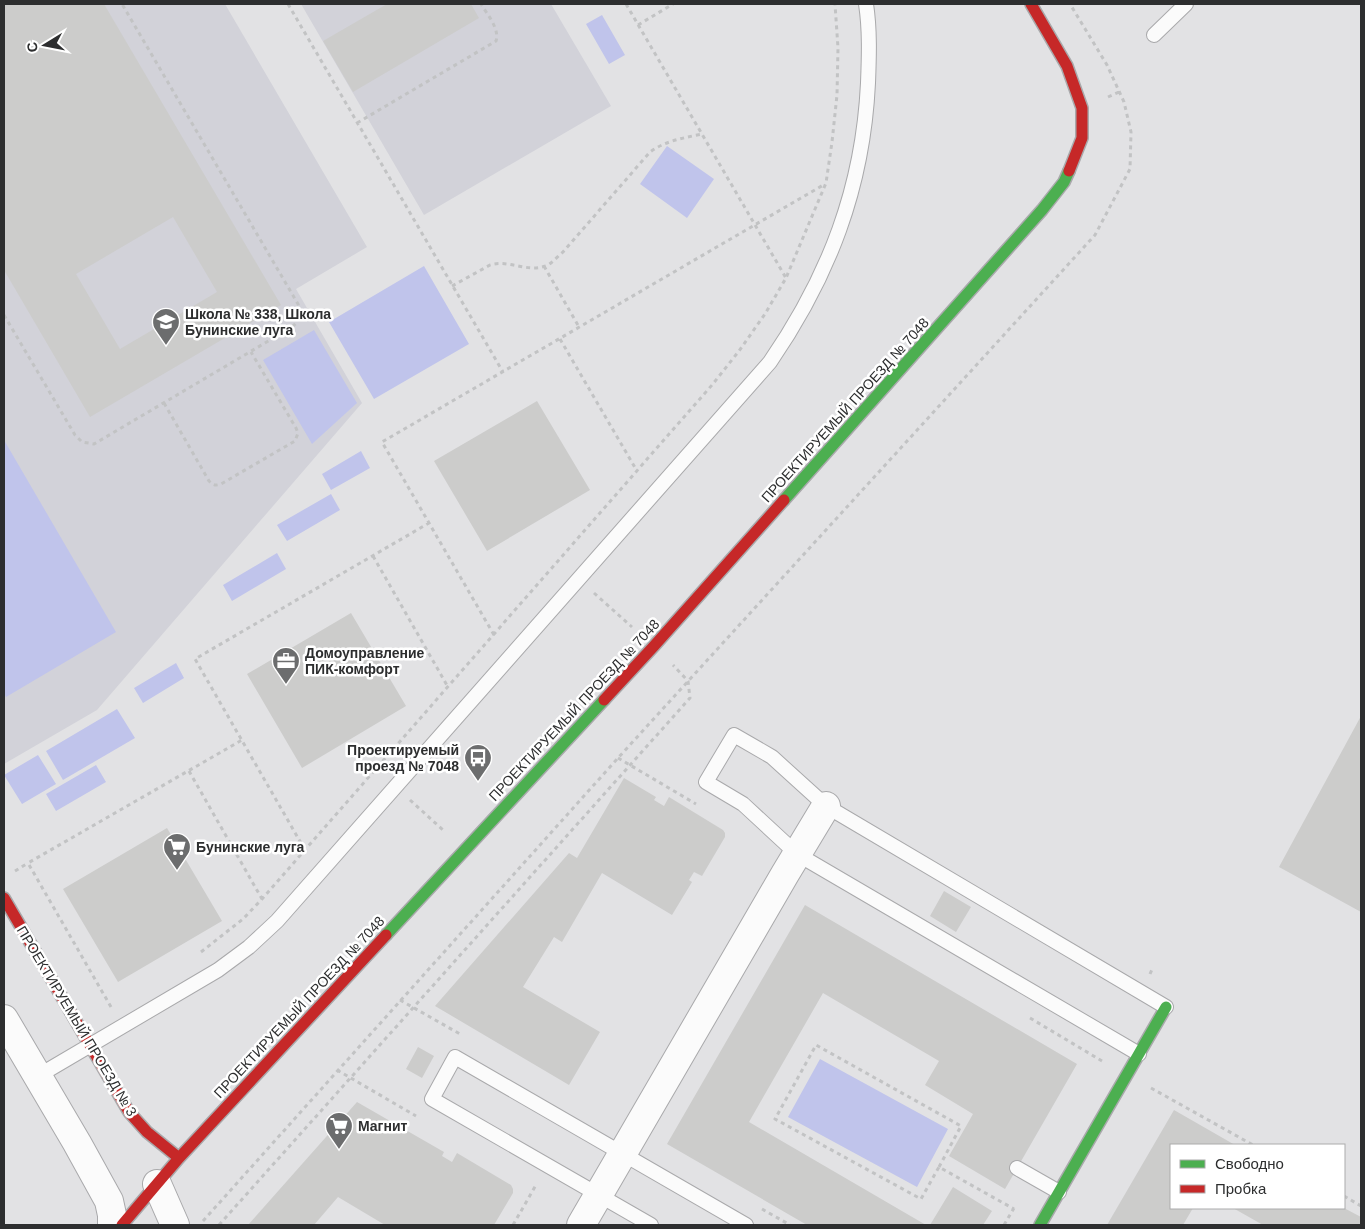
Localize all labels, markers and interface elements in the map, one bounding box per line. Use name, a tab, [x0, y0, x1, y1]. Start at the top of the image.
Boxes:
north arrow	[20, 20, 70, 70]
text: С	[23, 41, 41, 54]
place label: Школа № 338, Школа Бунинские луга	[185, 306, 331, 338]
school or university icon: Школа № 338, Школа Бунинские луга	[151, 307, 181, 346]
street label: ПРОЕКТИРУЕМЫЙ ПРОЕЗД № 7048	[757, 314, 932, 505]
street label: ПРОЕКТИРУЕМЫЙ ПРОЕЗД № 7048	[485, 615, 663, 804]
place label: Домоуправление ПИК-комфорт	[305, 645, 425, 677]
office icon: Домоуправление ПИК-комфорт	[271, 646, 301, 685]
place label: Проектируемый проезд № 7048	[347, 742, 459, 774]
bus stop icon: Проектируемый проезд № 7048	[463, 743, 493, 782]
supermarket icon: Бунинские луга	[162, 832, 192, 871]
place label: Бунинские луга	[196, 839, 305, 855]
street label: ПРОЕКТИРУЕМЫЙ ПРОЕЗД № 7048	[210, 912, 388, 1101]
street label: ПРОЕКТИРУЕМЫЙ ПРОЕЗД № 3	[14, 923, 141, 1119]
supermarket icon: Магнит	[324, 1111, 354, 1150]
place label: Магнит	[358, 1118, 408, 1134]
legend	[1170, 1144, 1345, 1209]
text: Свободно	[1215, 1155, 1284, 1172]
text: Пробка	[1215, 1180, 1267, 1197]

